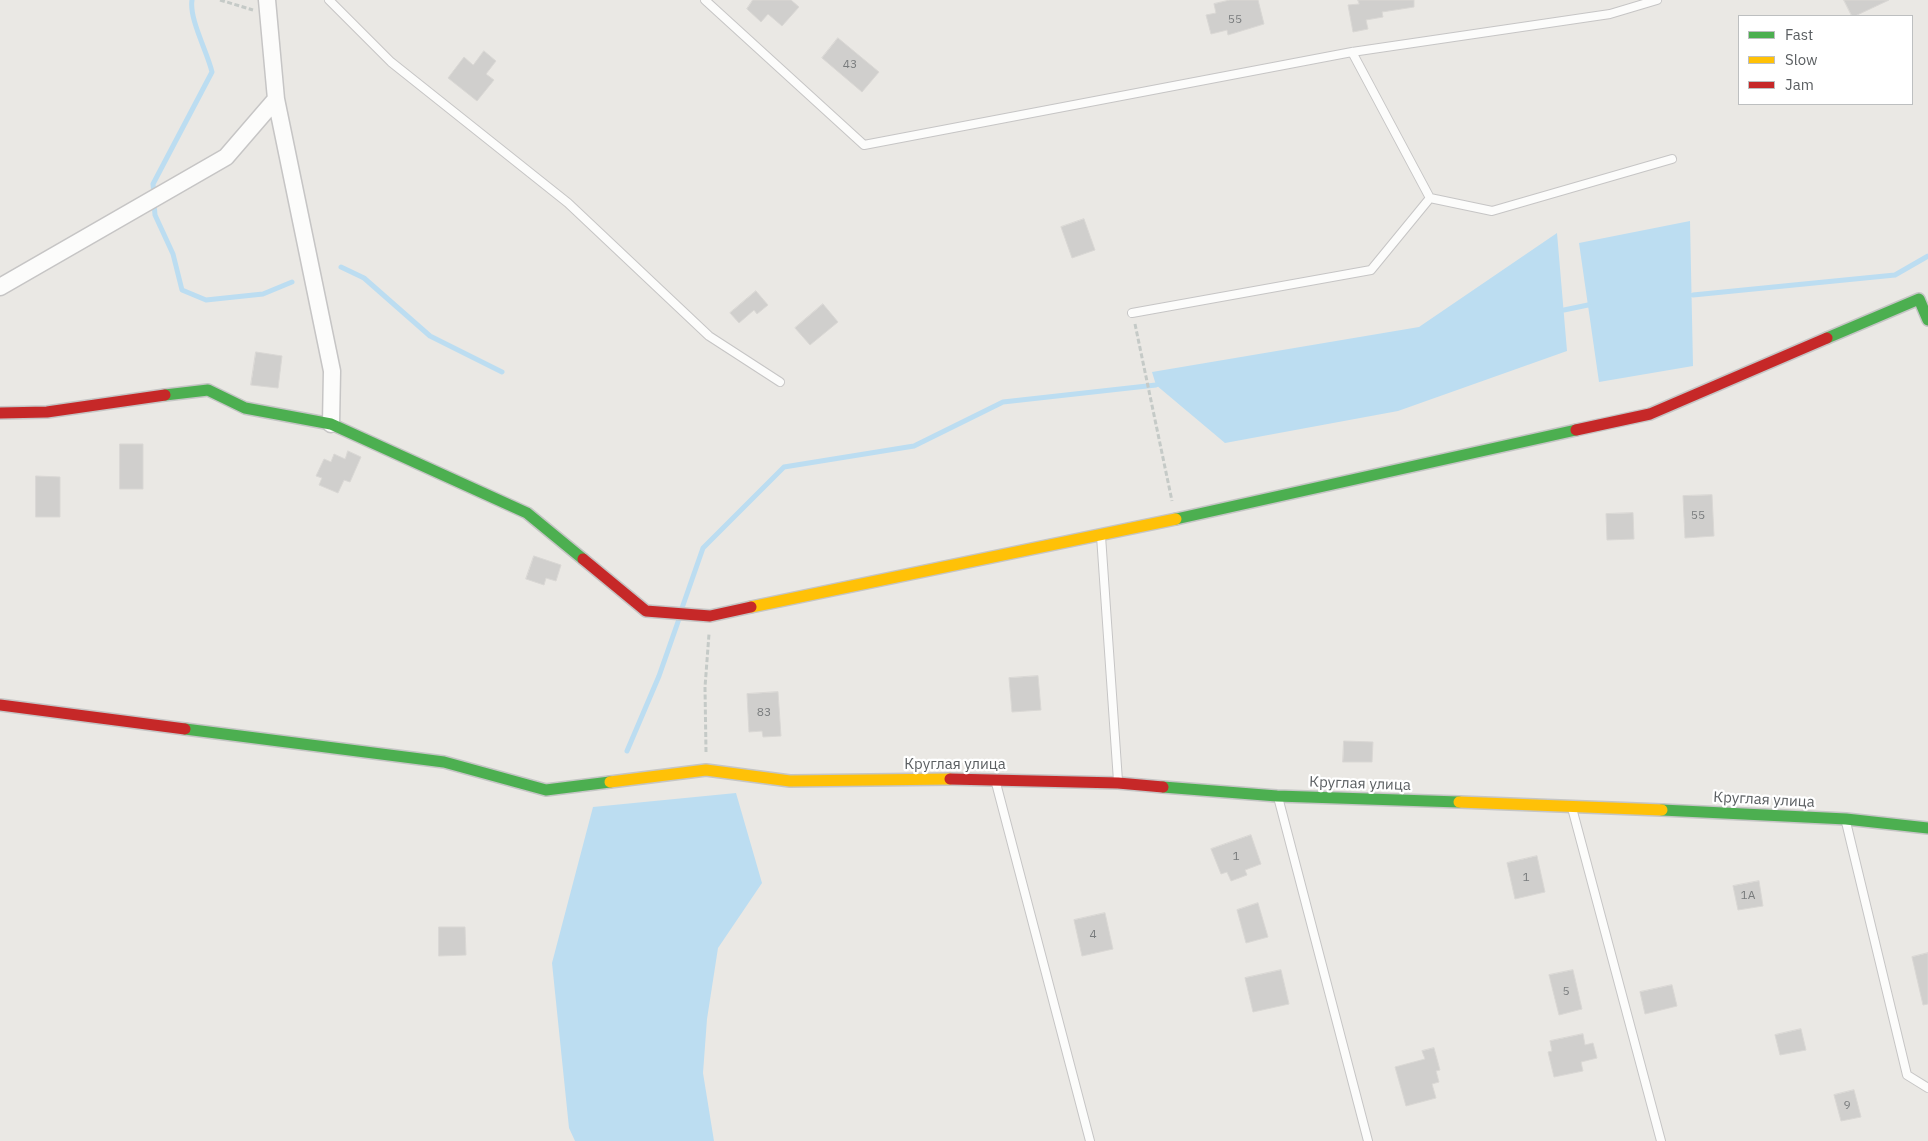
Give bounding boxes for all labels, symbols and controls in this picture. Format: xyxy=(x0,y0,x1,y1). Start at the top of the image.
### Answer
house number: 55 xyxy=(1228,13,1242,27)
legend xyxy=(1738,15,1913,105)
text: Fast xyxy=(1785,25,1813,44)
text: Slow xyxy=(1785,50,1818,69)
house number: 43 xyxy=(843,58,857,72)
text: Jam xyxy=(1785,75,1814,94)
house number: 55 xyxy=(1691,509,1705,523)
house number: 83 xyxy=(757,706,771,720)
street label: Круглая улица xyxy=(904,756,1006,774)
street label: Круглая улица xyxy=(1309,773,1411,795)
street label: Круглая улица xyxy=(1713,788,1815,812)
house number: 1 xyxy=(1232,850,1240,864)
house number: 1 xyxy=(1522,871,1530,885)
house number: 1А xyxy=(1741,889,1755,903)
house number: 4 xyxy=(1089,928,1097,942)
house number: 5 xyxy=(1562,985,1570,999)
house number: 9 xyxy=(1843,1099,1851,1113)

